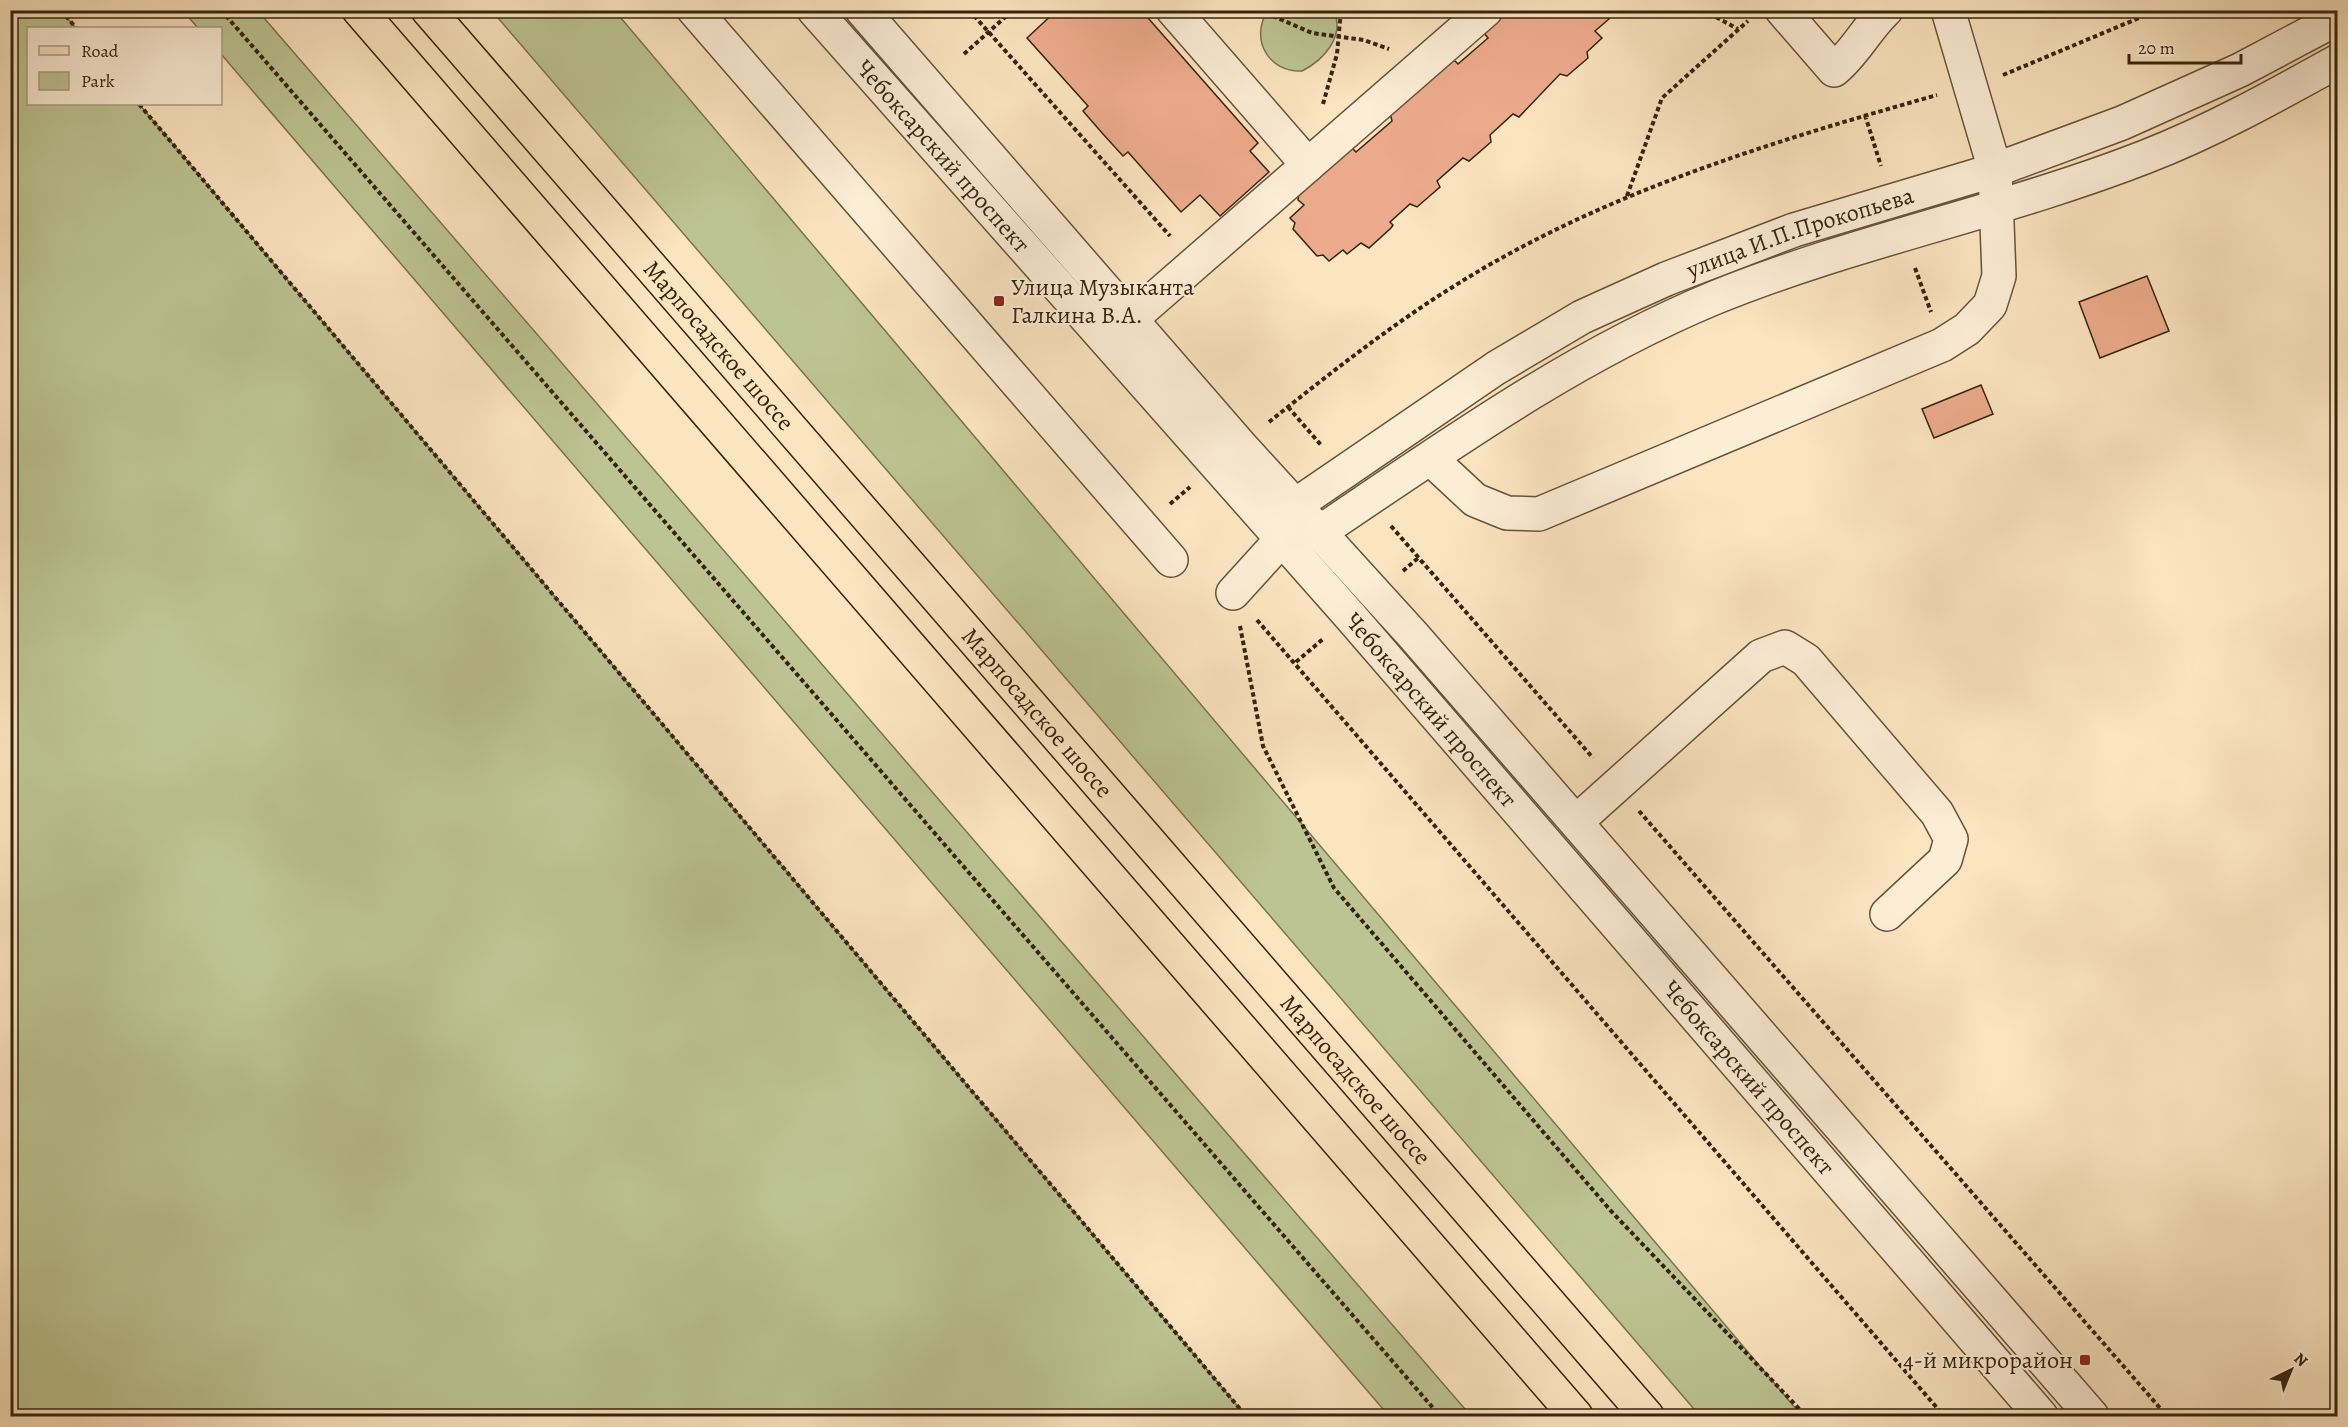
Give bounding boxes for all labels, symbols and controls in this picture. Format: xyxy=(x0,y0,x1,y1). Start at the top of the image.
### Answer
legend xyxy=(27,27,222,105)
scale bar xyxy=(2129,27,2242,65)
text: 20 m xyxy=(2138,36,2175,60)
text: Road xyxy=(81,39,119,63)
street label: Чебоксарский проспект xyxy=(849,53,1037,260)
text: Park xyxy=(81,69,115,93)
street label: улица И.П.Прокопьева xyxy=(1681,179,1918,286)
street label: Марпосадское шоссе xyxy=(636,253,802,437)
place label: Улица Музыканта Галкина В.А. xyxy=(1011,271,1194,331)
marker: Улица Музыканта Галкина В.А. xyxy=(992,294,1006,308)
street label: Чебоксарский проспект xyxy=(1338,606,1524,814)
street label: Марпосадское шоссе xyxy=(954,621,1120,805)
street label: Чебоксарский проспект xyxy=(1656,973,1842,1182)
street label: Марпосадское шоссе xyxy=(1273,988,1438,1172)
north arrow xyxy=(2261,1340,2321,1400)
place label: 4-й микрорайон xyxy=(1903,1344,2073,1376)
text: N xyxy=(2289,1348,2313,1372)
marker: 4-й микрорайон xyxy=(2078,1353,2092,1367)

